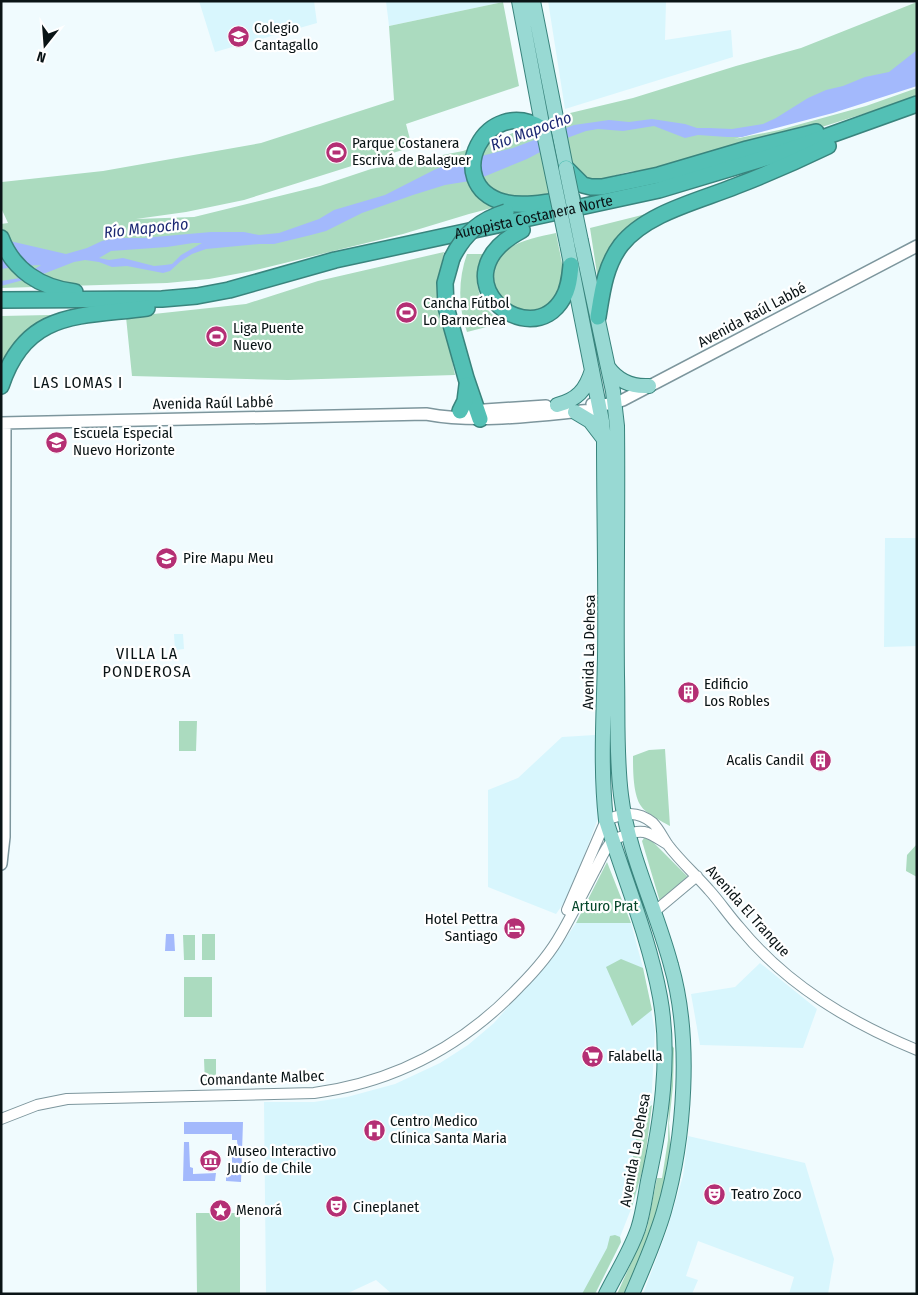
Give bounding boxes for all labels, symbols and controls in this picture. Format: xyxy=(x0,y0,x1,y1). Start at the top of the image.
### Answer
place label: Colegio Cantagallo xyxy=(254,19,319,54)
north arrow xyxy=(20,20,70,70)
school or university icon: Colegio Cantagallo xyxy=(226,25,250,49)
text: N xyxy=(35,48,48,66)
water label: Río Mapocho xyxy=(488,108,574,154)
place label: Parque Costanera Escrivá de Balaguer xyxy=(352,134,472,169)
sports icon: Parque Costanera Escrivá de Balaguer xyxy=(324,140,348,164)
street label: Autopista Costanera Norte xyxy=(453,191,614,243)
water label: Río Mapocho xyxy=(103,214,189,242)
street label: Avenida Raúl Labbé xyxy=(695,279,809,351)
place label: Cancha Fútbol Lo Barnechea xyxy=(423,294,510,329)
sports icon: Cancha Fútbol Lo Barnechea xyxy=(395,300,419,324)
place label: Liga Puente Nuevo xyxy=(233,319,304,354)
sports icon: Liga Puente Nuevo xyxy=(205,325,229,349)
district label: LAS LOMAS I xyxy=(33,373,123,392)
street label: Avenida Raúl Labbé xyxy=(153,393,273,413)
place label: Escuela Especial Nuevo Horizonte xyxy=(73,424,175,459)
school or university icon: Escuela Especial Nuevo Horizonte xyxy=(45,430,69,454)
school or university icon: Pire Mapu Meu xyxy=(155,546,179,570)
place label: Pire Mapu Meu xyxy=(183,549,274,567)
street label: Avenida La Dehesa xyxy=(579,594,599,710)
district label: VILLA LA PONDEROSA xyxy=(103,644,191,681)
place label: Edificio Los Robles xyxy=(704,675,770,710)
building icon: Edificio Los Robles xyxy=(676,681,700,705)
building icon: Acalis Candil xyxy=(808,748,832,772)
place label: Acalis Candil xyxy=(726,751,804,769)
street label: Avenida El Tranque xyxy=(702,862,794,960)
park label: Arturo Prat xyxy=(572,897,638,915)
place label: Hotel Pettra Santiago xyxy=(425,910,498,945)
hotel icon: Hotel Pettra Santiago xyxy=(502,916,526,940)
supermarket icon: Falabella xyxy=(580,1044,604,1068)
place label: Falabella xyxy=(608,1047,663,1065)
street label: Comandante Malbec xyxy=(199,1067,325,1089)
street label: Avenida La Dehesa xyxy=(616,1092,654,1208)
place label: Centro Medico Clínica Santa Maria xyxy=(390,1112,507,1147)
hospital icon: Centro Medico Clínica Santa Maria xyxy=(362,1118,386,1142)
place label: Museo Interactivo Judío de Chile xyxy=(227,1142,337,1177)
museum icon: Museo Interactivo Judío de Chile xyxy=(199,1148,223,1172)
theatre icon: Teatro Zoco xyxy=(703,1182,727,1206)
place label: Teatro Zoco xyxy=(731,1185,802,1203)
theatre icon: Cineplanet xyxy=(325,1195,349,1219)
place icon: Menorá xyxy=(208,1198,232,1222)
place label: Cineplanet xyxy=(353,1198,419,1216)
place label: Menorá xyxy=(236,1201,282,1219)

